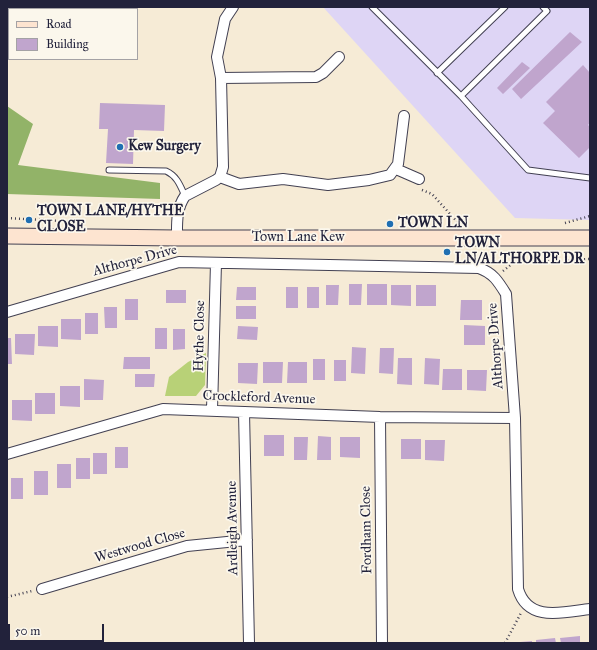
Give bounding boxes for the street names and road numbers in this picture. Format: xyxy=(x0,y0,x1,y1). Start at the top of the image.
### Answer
street label: Town Lane Kew xyxy=(252,230,344,246)
street label: Althorpe Drive xyxy=(91,242,179,280)
street label: Hythe Close xyxy=(191,300,209,372)
street label: Althorpe Drive xyxy=(485,302,507,390)
street label: Crockleford Avenue xyxy=(202,388,316,408)
street label: Ardleigh Avenue xyxy=(224,481,242,575)
street label: Fordham Close xyxy=(358,486,376,574)
street label: Westwood Close xyxy=(93,525,187,567)

